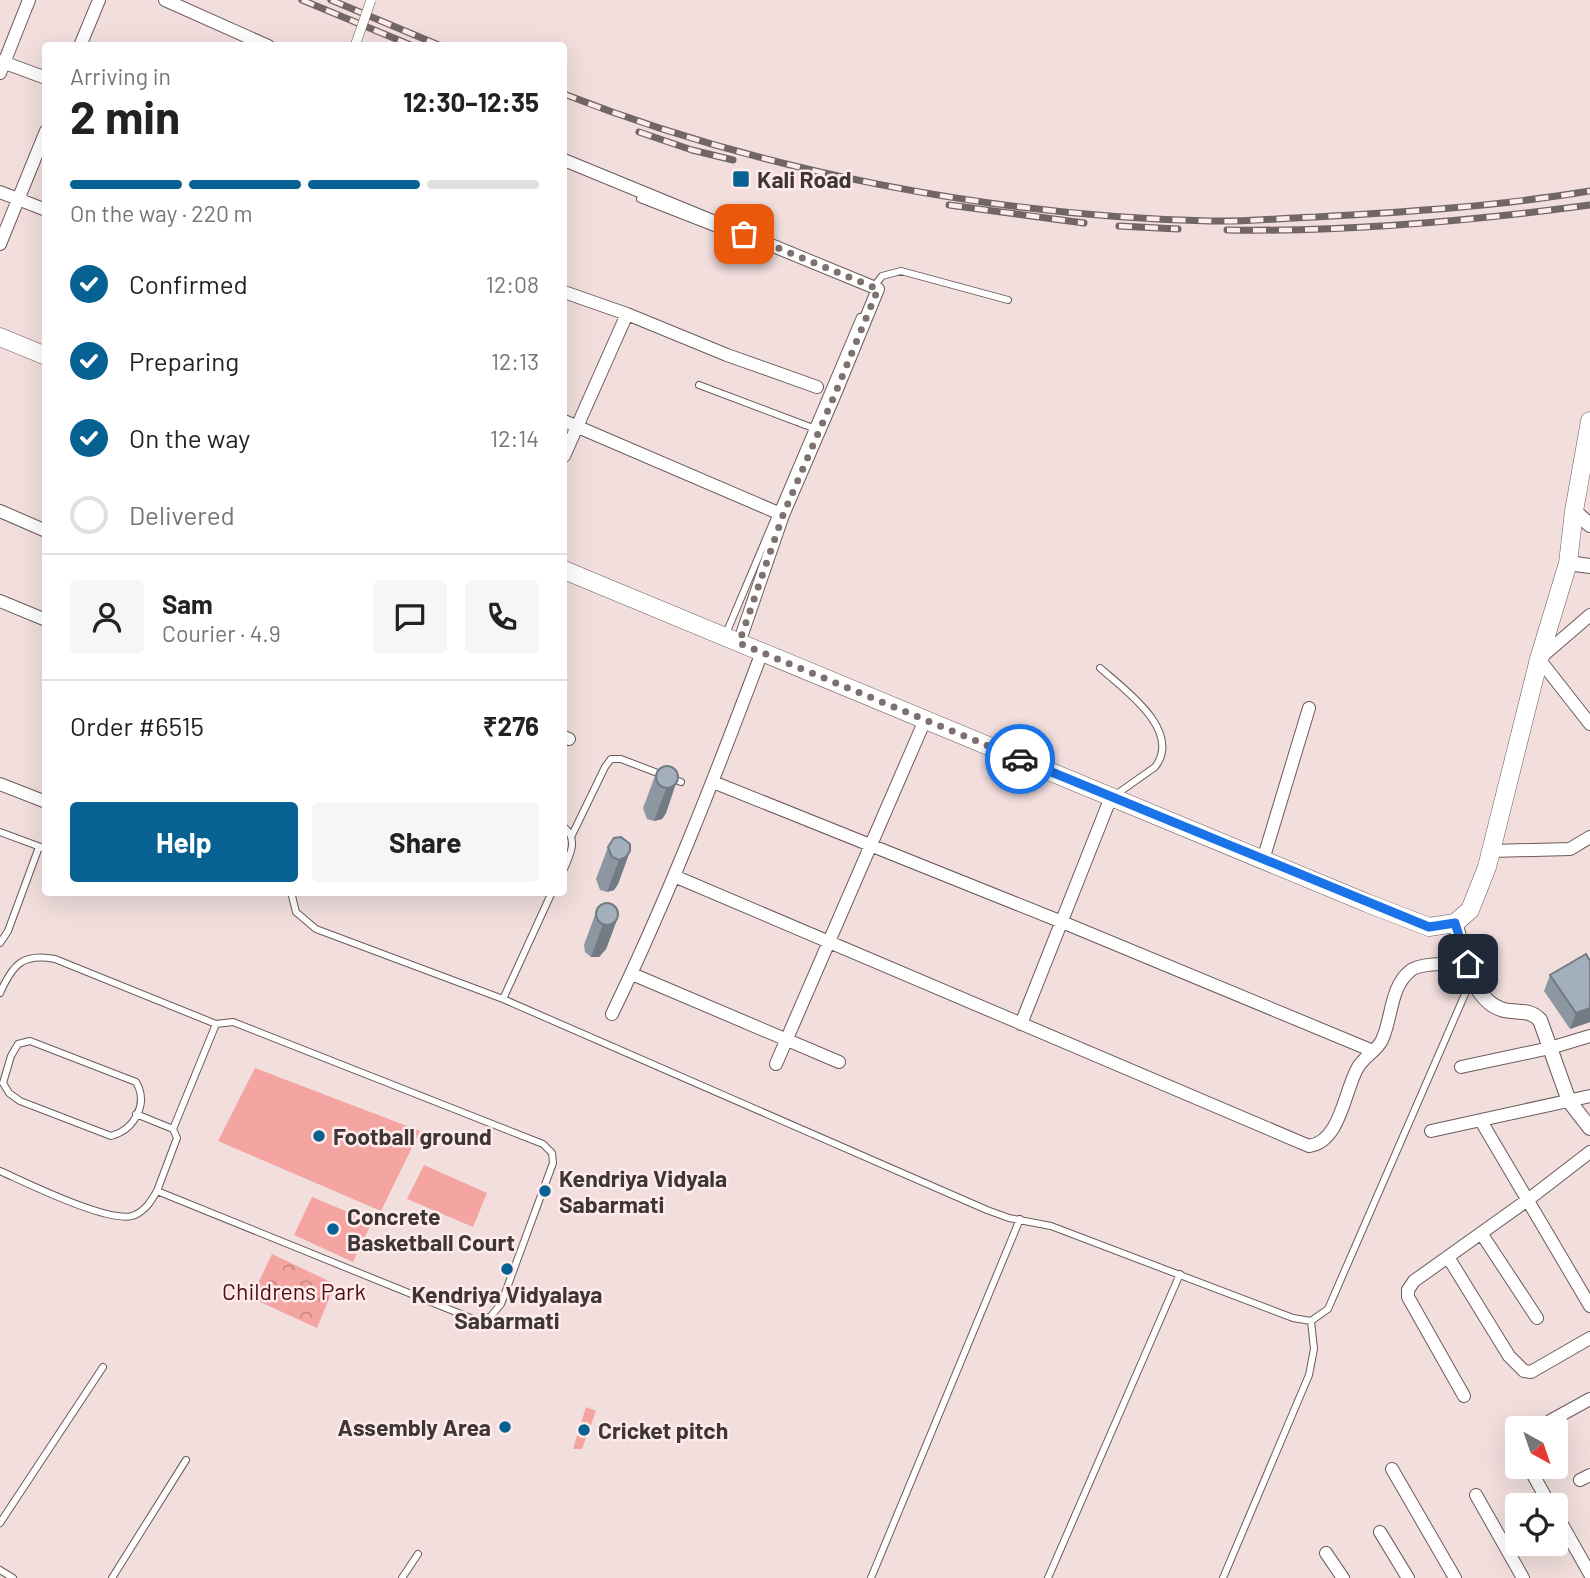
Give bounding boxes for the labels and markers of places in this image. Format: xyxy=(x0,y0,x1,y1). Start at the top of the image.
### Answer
place label: Kali Road xyxy=(757,165,852,193)
marker: Kali Road xyxy=(731,169,751,189)
pin xyxy=(714,204,774,264)
pin xyxy=(1438,934,1498,994)
place label: Football ground xyxy=(333,1122,492,1150)
marker: Football ground xyxy=(311,1128,327,1144)
place label: Kendriya Vidyala Sabarmati xyxy=(559,1164,727,1218)
marker: Kendriya Vidyala Sabarmati xyxy=(537,1183,553,1199)
place label: Concrete Basketball Court xyxy=(347,1202,515,1256)
marker: Concrete Basketball Court xyxy=(325,1221,341,1237)
marker: Kendriya Vidyalaya Sabarmati xyxy=(499,1261,515,1277)
place label: Kendriya Vidyalaya Sabarmati xyxy=(412,1280,602,1334)
place label: Assembly Area xyxy=(338,1413,491,1441)
place label: Cricket pitch xyxy=(598,1416,728,1444)
marker: Assembly Area xyxy=(497,1419,513,1435)
marker: Cricket pitch xyxy=(576,1422,592,1438)

